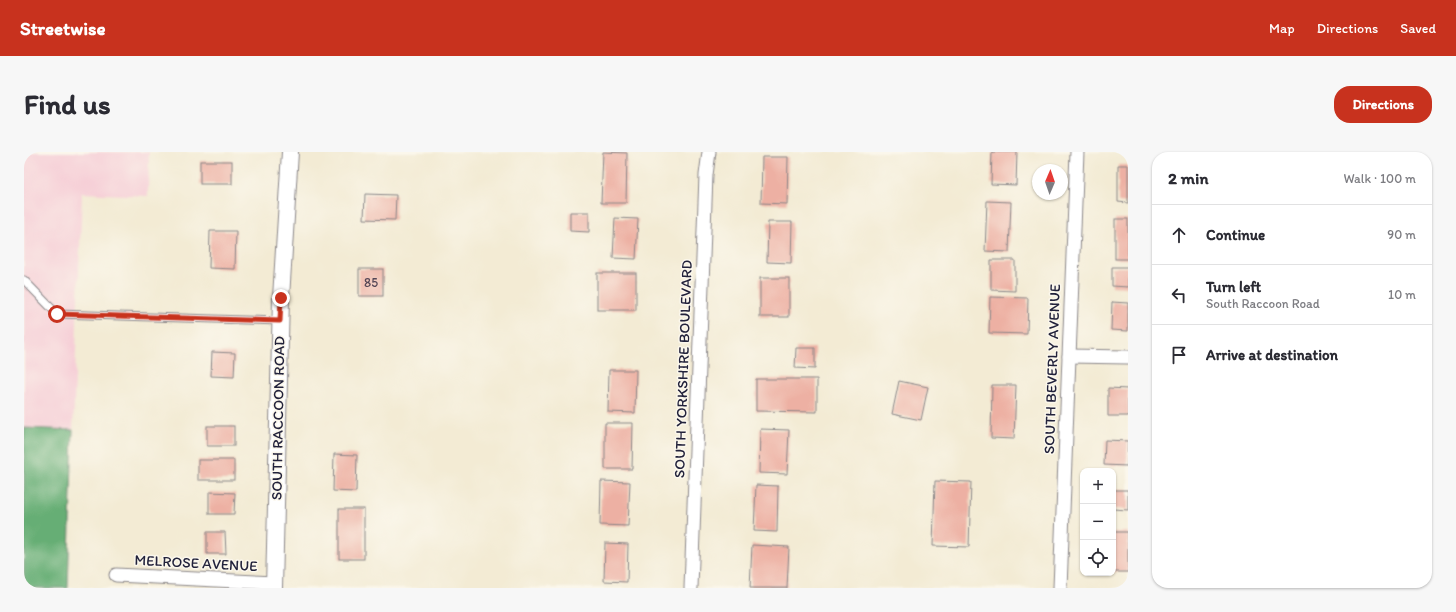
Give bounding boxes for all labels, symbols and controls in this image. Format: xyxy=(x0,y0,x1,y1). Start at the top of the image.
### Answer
text: Streetwise xyxy=(20,17,106,40)
text: Map xyxy=(1269,20,1295,37)
text: Directions xyxy=(1317,20,1378,37)
text: Saved xyxy=(1400,20,1436,37)
button: Directions xyxy=(1334,86,1432,123)
text: Find us xyxy=(24,87,111,121)
north arrow xyxy=(1032,164,1068,200)
text: 2 min xyxy=(1168,168,1208,188)
text: Walk · 100 m xyxy=(1343,171,1416,186)
icon: ahead xyxy=(1168,224,1190,246)
text: Continue xyxy=(1206,226,1265,244)
text: 90 m xyxy=(1387,227,1416,242)
street label: SOUTH YORKSHIRE BOULEVARD xyxy=(670,259,696,479)
house number: 85 xyxy=(364,275,378,290)
text: Turn left xyxy=(1206,278,1261,296)
street label: SOUTH BEVERLY AVENUE xyxy=(1040,283,1064,455)
icon: left xyxy=(1168,284,1190,306)
text: 10 m xyxy=(1388,287,1416,302)
route end xyxy=(272,289,290,307)
text: South Raccoon Road xyxy=(1206,296,1320,311)
route start xyxy=(48,305,66,323)
street label: SOUTH RACCOON ROAD xyxy=(268,336,288,500)
icon: arrive xyxy=(1168,344,1190,366)
text: Arrive at destination xyxy=(1206,346,1338,364)
map controls xyxy=(1080,468,1116,576)
button: + xyxy=(1080,468,1116,504)
button: − xyxy=(1080,504,1116,540)
button: locate xyxy=(1080,540,1116,576)
street label: MELROSE AVENUE xyxy=(134,551,258,575)

